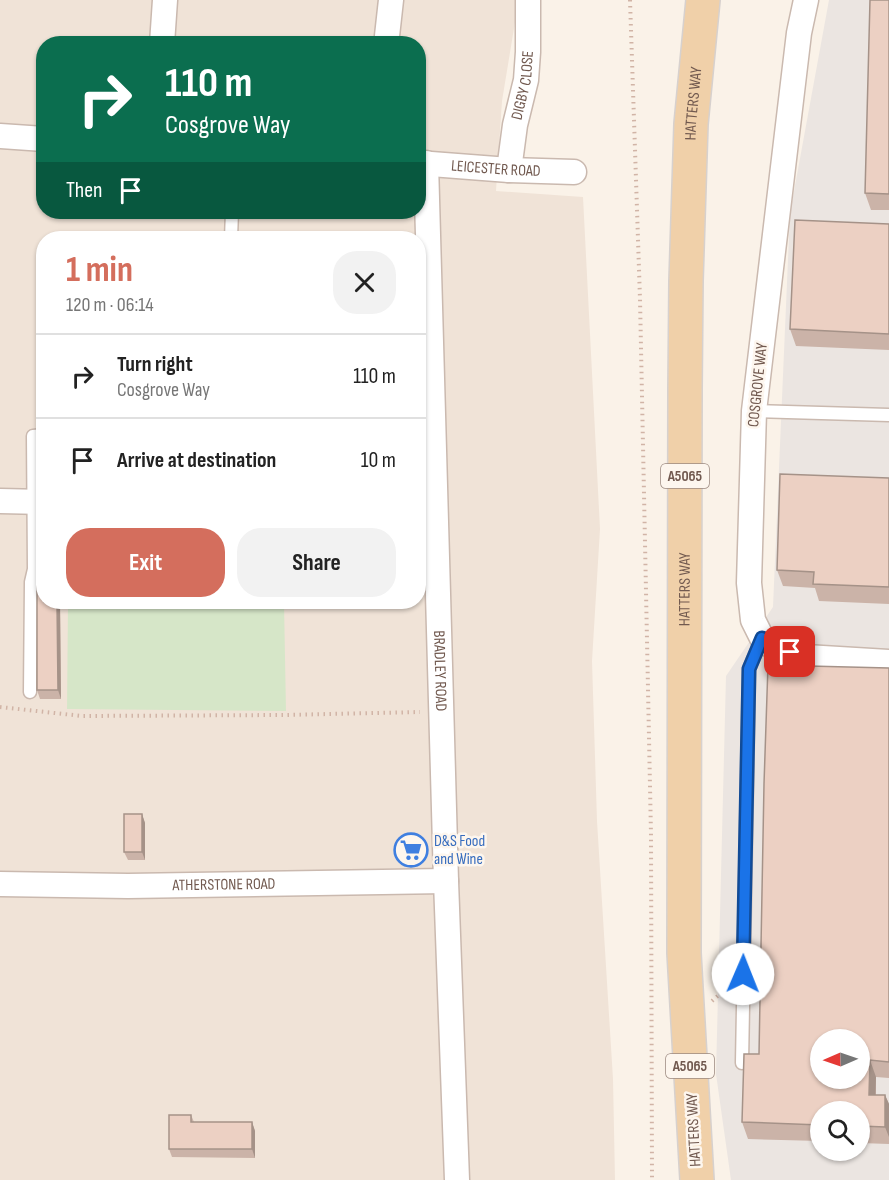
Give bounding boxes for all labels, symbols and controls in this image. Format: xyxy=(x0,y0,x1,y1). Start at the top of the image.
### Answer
street label: DIGBY CLOSE xyxy=(507,50,538,122)
text: 110 m xyxy=(165,58,252,109)
icon: right xyxy=(66,60,144,138)
street label: HATTERS WAY xyxy=(681,66,706,141)
text: Cosgrove Way xyxy=(165,109,291,141)
street label: LEICESTER ROAD xyxy=(450,156,541,180)
icon: arrive xyxy=(114,174,147,207)
text: Then xyxy=(66,177,102,204)
text: 1 min xyxy=(66,249,133,292)
button: close xyxy=(333,251,396,314)
text: 120 m · 06:14 xyxy=(66,293,154,317)
street label: COSGROVE WAY xyxy=(744,342,772,428)
text: Turn right xyxy=(117,351,193,378)
icon: right xyxy=(66,360,99,393)
text: 110 m xyxy=(353,363,396,390)
text: Cosgrove Way xyxy=(117,378,210,402)
icon: arrive xyxy=(66,444,99,477)
text: Arrive at destination xyxy=(117,447,276,474)
text: 10 m xyxy=(361,447,396,474)
road number: A5065 xyxy=(661,464,709,488)
button: Exit xyxy=(66,528,225,597)
button: Share xyxy=(237,528,396,597)
street label: HATTERS WAY xyxy=(675,552,694,626)
pin xyxy=(764,626,815,677)
street label: BRADLEY ROAD xyxy=(430,630,451,712)
icon: arrive xyxy=(773,635,806,668)
supermarket icon: D&S Food and Wine xyxy=(393,832,429,868)
place label: D&S Food and Wine xyxy=(434,832,485,869)
street label: ATHERSTONE ROAD xyxy=(171,874,276,895)
position arrow xyxy=(711,942,775,1006)
north arrow xyxy=(810,1029,870,1089)
map controls xyxy=(810,1029,870,1161)
road number: A5065 xyxy=(666,1054,714,1078)
street label: HATTERS WAY xyxy=(683,1092,705,1167)
button: search xyxy=(810,1101,870,1161)

